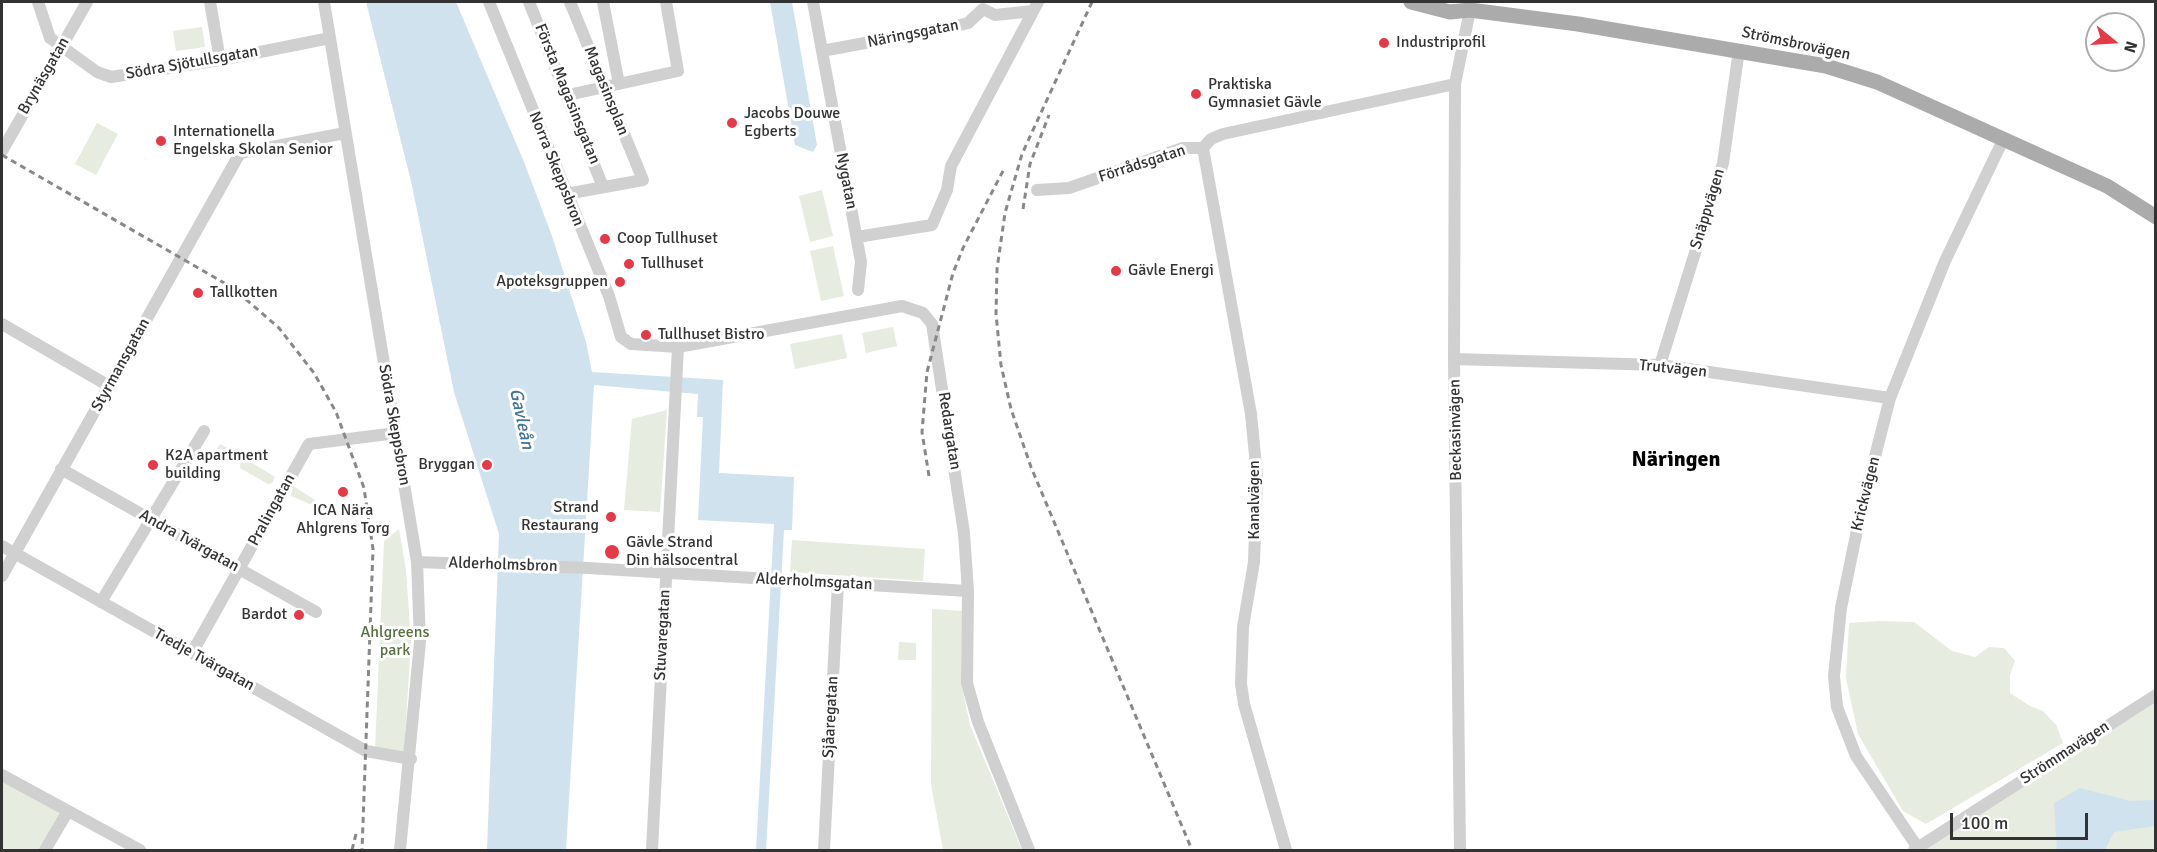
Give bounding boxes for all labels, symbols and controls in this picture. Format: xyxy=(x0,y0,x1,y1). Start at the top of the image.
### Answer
north arrow xyxy=(2085,12,2145,72)
street label: Näringsgatan xyxy=(866,16,960,52)
street label: Första Magasinsgatan xyxy=(530,21,604,167)
street label: Strömsbrovägen xyxy=(1740,23,1852,65)
place label: Industriprofil xyxy=(1396,33,1486,53)
street label: Brynäsgatan xyxy=(14,34,74,118)
marker: Industriprofil xyxy=(1377,36,1391,50)
text: N xyxy=(2119,39,2141,55)
street label: Södra Sjötullsgatan xyxy=(124,42,260,84)
street label: Magasinsplan xyxy=(579,44,633,138)
place label: Praktiska Gymnasiet Gävle xyxy=(1208,75,1322,113)
marker: Praktiska Gymnasiet Gävle xyxy=(1189,87,1203,101)
place label: Jacobs Douwe Egberts xyxy=(744,104,840,142)
street label: Norra Skeppsbron xyxy=(524,109,588,229)
marker: Jacobs Douwe Egberts xyxy=(725,116,739,130)
place label: Internationella Engelska Skolan Senior xyxy=(173,122,333,160)
marker: Internationella Engelska Skolan Senior xyxy=(154,134,168,148)
street label: Förrådsgatan xyxy=(1096,141,1188,187)
street label: Nygatan xyxy=(831,151,861,211)
street label: Snäppvägen xyxy=(1687,166,1729,252)
place label: Coop Tullhuset xyxy=(617,229,718,249)
marker: Coop Tullhuset xyxy=(598,232,612,246)
place label: Tullhuset xyxy=(641,254,704,274)
marker: Tullhuset xyxy=(622,257,636,271)
place label: Gävle Energi xyxy=(1128,261,1214,281)
marker: Gävle Energi xyxy=(1109,264,1123,278)
place label: Apoteksgruppen xyxy=(496,272,608,292)
marker: Apoteksgruppen xyxy=(613,275,627,289)
place label: Tallkotten xyxy=(210,283,278,303)
marker: Tallkotten xyxy=(191,286,205,300)
street label: Styrmansgatan xyxy=(88,315,154,415)
place label: Tullhuset Bistro xyxy=(658,325,765,345)
marker: Tullhuset Bistro xyxy=(639,328,653,342)
street label: Trutvägen xyxy=(1638,356,1708,382)
street label: Södra Skeppsbron xyxy=(374,363,414,487)
street label: Beckasinvägen xyxy=(1446,379,1466,481)
water label: Gavleån xyxy=(504,387,538,451)
street label: Redargatan xyxy=(933,391,965,471)
place label: K2A apartment building xyxy=(165,446,268,484)
district label: Näringen xyxy=(1631,447,1721,473)
place label: Bryggan xyxy=(418,455,475,475)
street label: Krickvägen xyxy=(1847,455,1885,533)
marker: K2A apartment building xyxy=(146,458,160,472)
marker: Bryggan xyxy=(480,458,494,472)
street label: Kanalvägen xyxy=(1245,460,1265,540)
street label: Pralingatan xyxy=(244,471,300,549)
marker: ICA Nära Ahlgrens Torg xyxy=(336,485,350,499)
place label: Strand Restaurang xyxy=(521,498,599,536)
place label: ICA Nära Ahlgrens Torg xyxy=(296,501,390,539)
street label: Andra Tvärgatan xyxy=(136,506,242,576)
marker: Strand Restaurang xyxy=(604,510,618,524)
place label: Gävle Strand Din hälsocentral xyxy=(626,533,738,571)
marker: Gävle Strand Din hälsocentral xyxy=(603,543,621,561)
street label: Alderholmsbron xyxy=(448,554,558,576)
street label: Alderholmsgatan xyxy=(755,569,873,595)
street label: Stuvaregatan xyxy=(651,589,675,681)
place label: Bardot xyxy=(241,605,287,625)
marker: Bardot xyxy=(292,608,306,622)
park label: Ahlgreens park xyxy=(361,623,429,661)
street label: Tredje Tvärgatan xyxy=(150,624,258,696)
street label: Sjåaregatan xyxy=(819,676,843,758)
street label: Strömmavägen xyxy=(2017,717,2113,789)
scale bar xyxy=(1953,801,2091,839)
text: 100 m xyxy=(1961,812,2008,834)

